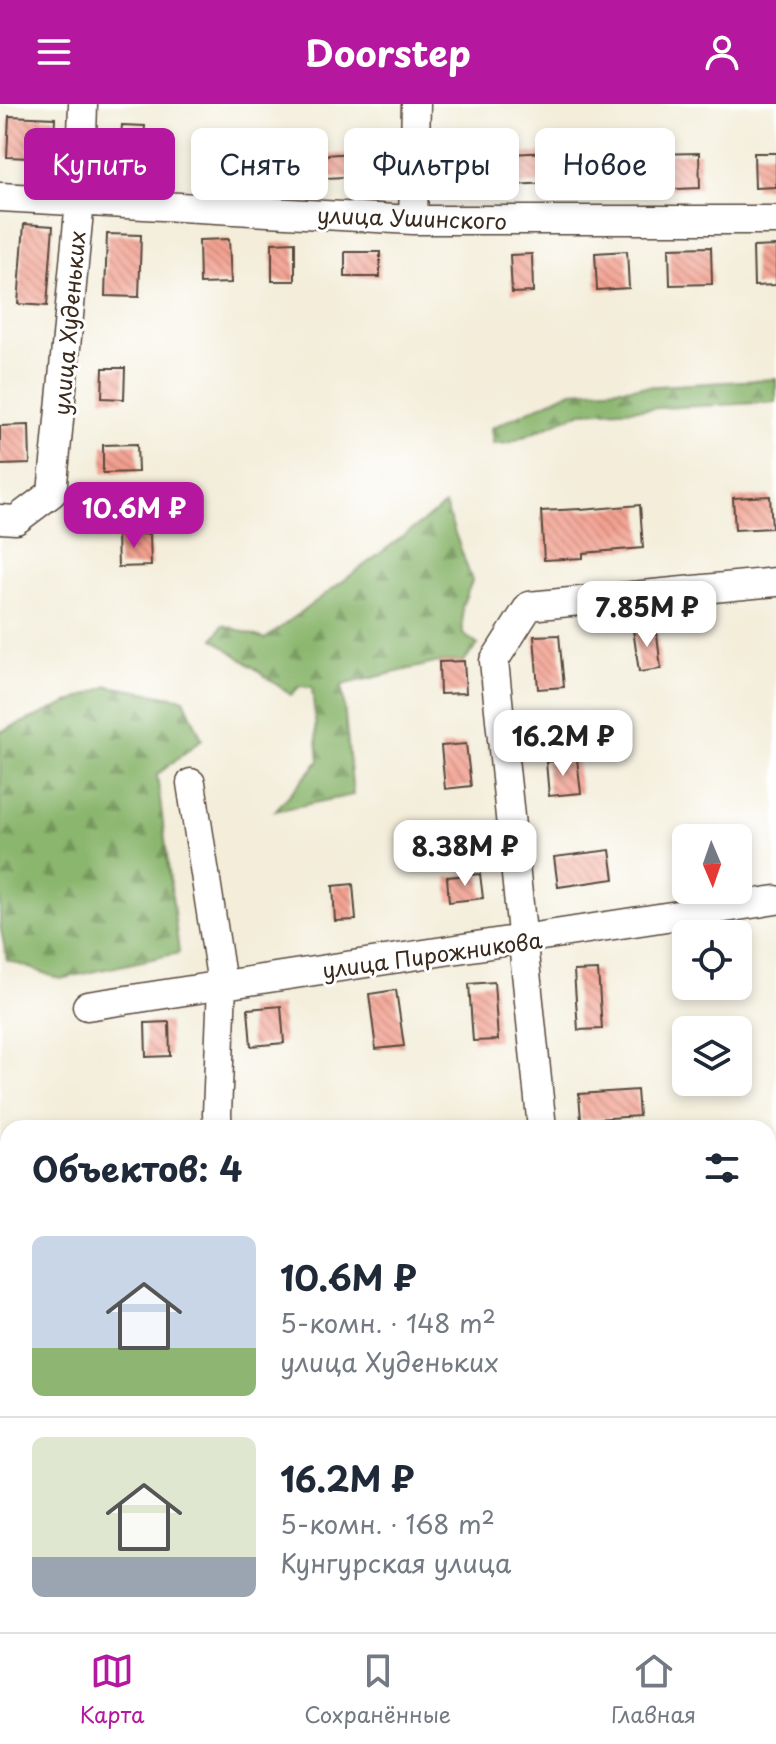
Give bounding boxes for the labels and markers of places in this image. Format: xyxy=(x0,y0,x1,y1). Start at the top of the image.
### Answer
pin: 10.6M ₽ xyxy=(60,482,208,550)
pin: 7.85M ₽ xyxy=(573,581,721,649)
pin: 16.2M ₽ xyxy=(489,710,637,778)
pin: 8.38M ₽ xyxy=(391,820,539,888)

